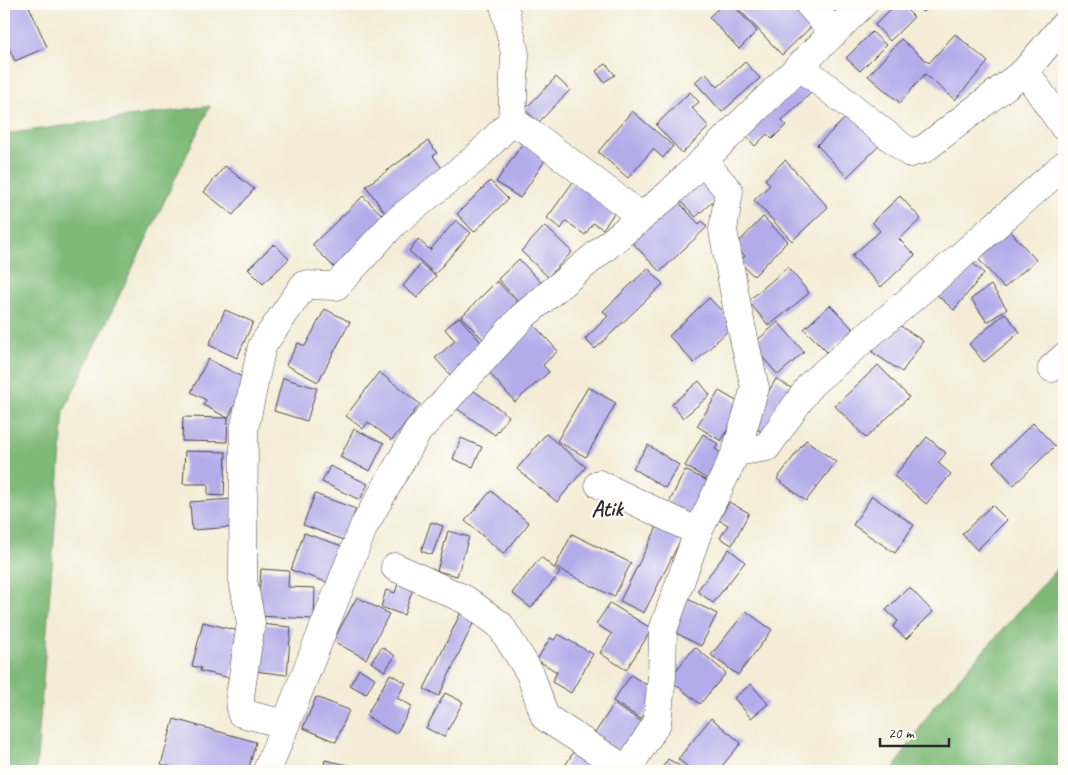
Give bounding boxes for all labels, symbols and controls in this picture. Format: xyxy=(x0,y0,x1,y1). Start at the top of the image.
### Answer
district label: Atik xyxy=(591,495,624,523)
scale bar xyxy=(880,715,949,747)
text: 20 m xyxy=(888,724,915,743)

